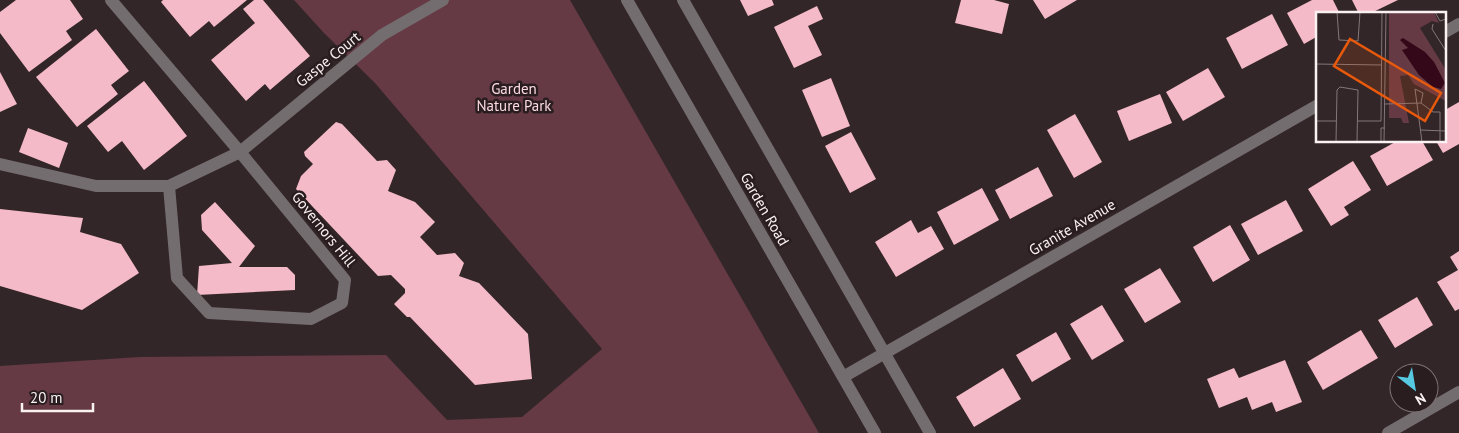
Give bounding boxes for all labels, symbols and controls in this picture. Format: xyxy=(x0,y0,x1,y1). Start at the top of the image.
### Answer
inset map xyxy=(1316,12,1446,142)
street label: Gaspe Court xyxy=(292,27,364,91)
park label: Garden Nature Park xyxy=(476,79,552,115)
street label: Garden Road xyxy=(736,169,794,249)
street label: Governors Hill xyxy=(288,188,361,271)
street label: Granite Avenue xyxy=(1025,195,1119,259)
north arrow xyxy=(1389,363,1439,413)
scale bar xyxy=(22,380,94,412)
text: 20 m xyxy=(30,388,63,407)
text: N xyxy=(1412,389,1429,409)

